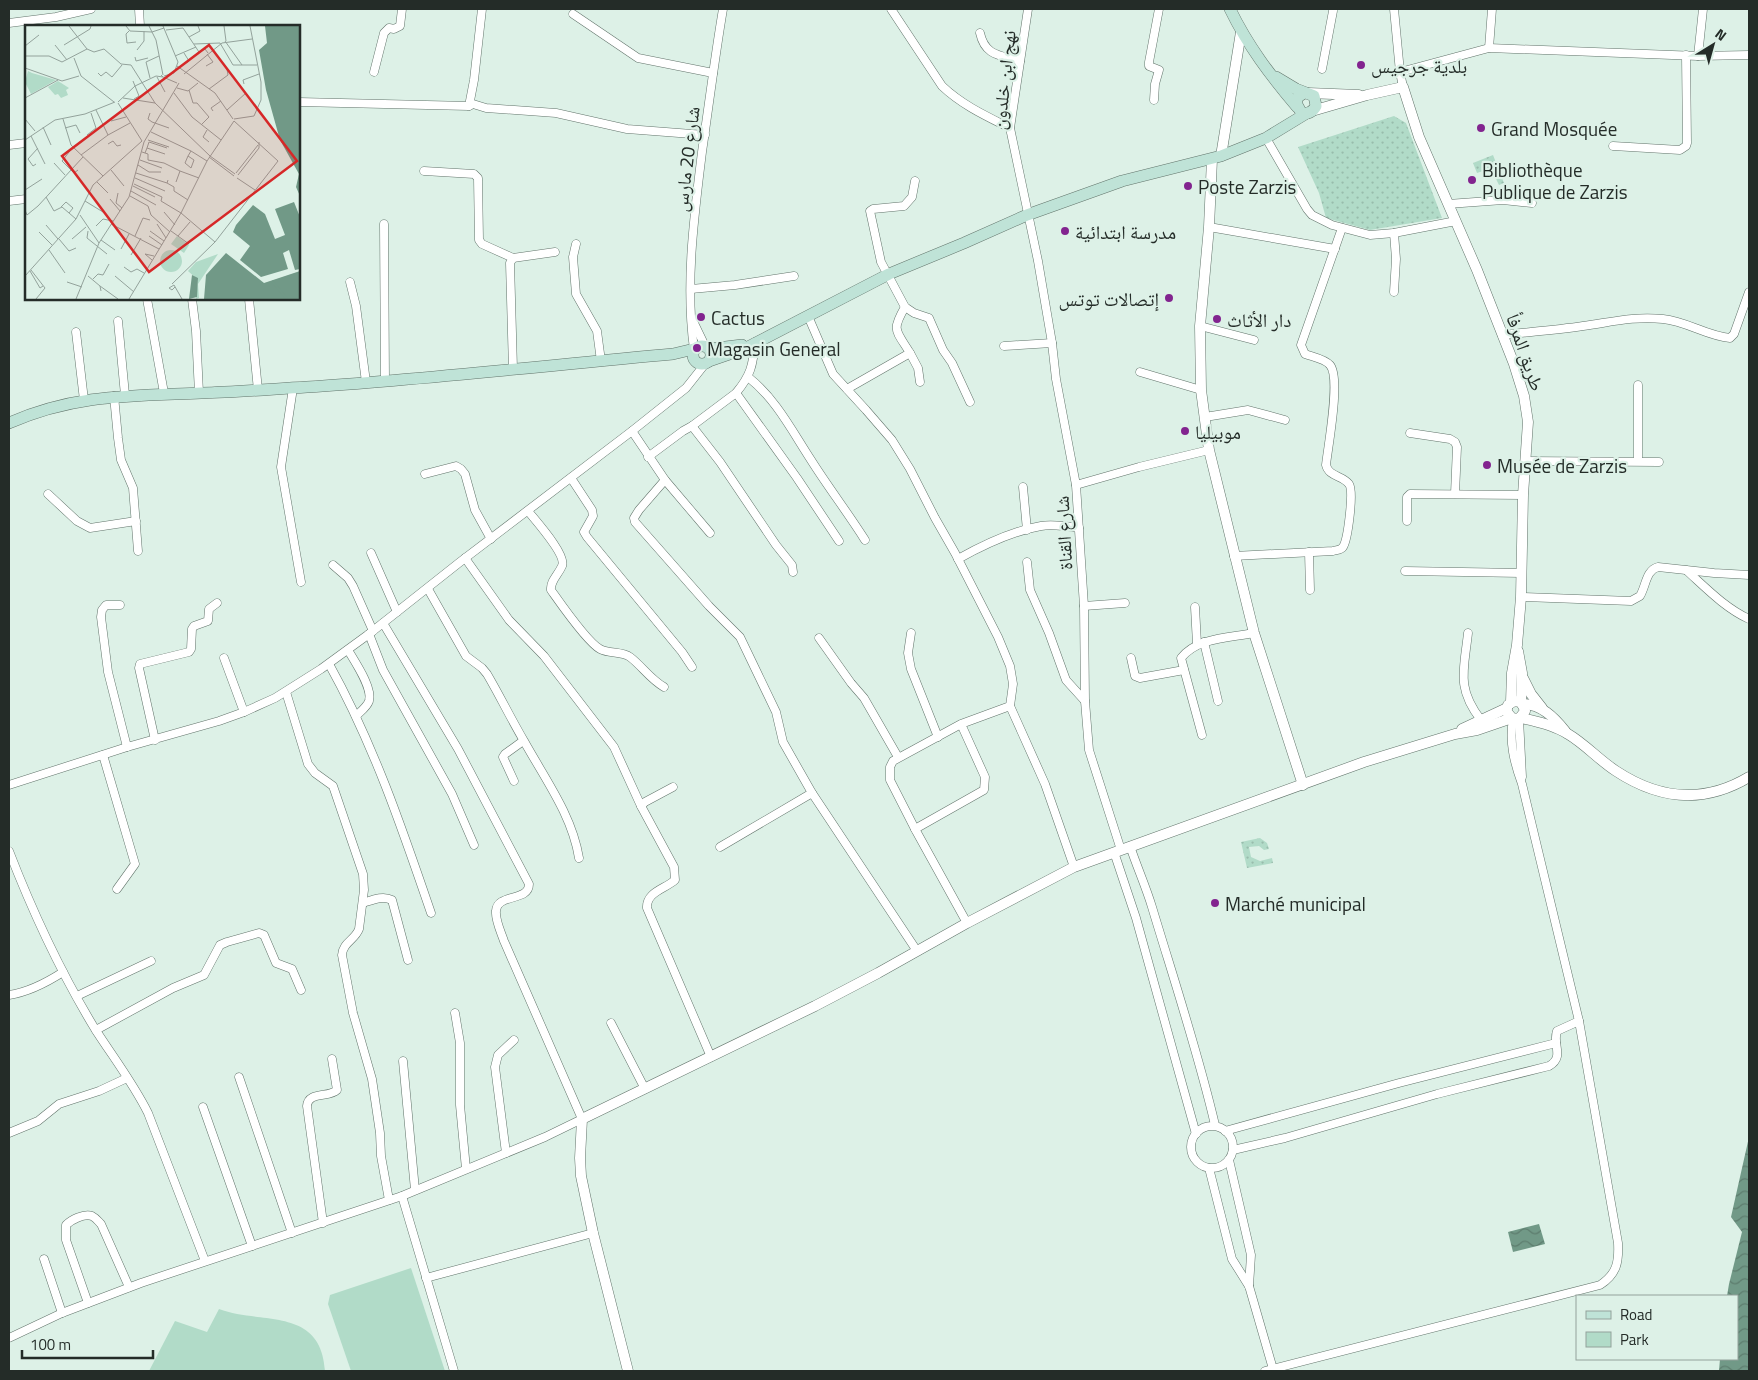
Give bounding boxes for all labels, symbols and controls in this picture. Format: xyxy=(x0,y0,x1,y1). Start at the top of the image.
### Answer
north arrow xyxy=(1688,20,1738,70)
text: N xyxy=(1711,23,1731,46)
inset map xyxy=(25,25,300,300)
street label: نهج ابن خلدون xyxy=(983,29,1023,131)
place label: بلدية جرجيس xyxy=(1371,51,1467,80)
marker: بلدية جرجيس xyxy=(1355,59,1367,71)
street label: شارع 20 مارس xyxy=(665,105,707,213)
place label: Grand Mosquée xyxy=(1491,114,1617,143)
marker: Grand Mosquée xyxy=(1475,122,1487,134)
place label: Bibliothèque Publique de Zarzis xyxy=(1482,155,1628,206)
place label: Poste Zarzis xyxy=(1198,172,1297,201)
marker: Bibliothèque Publique de Zarzis xyxy=(1466,174,1478,186)
marker: Poste Zarzis xyxy=(1182,180,1194,192)
place label: مدرسة ابتدائية xyxy=(1075,217,1176,246)
marker: مدرسة ابتدائية xyxy=(1059,225,1071,237)
place label: إتصالات توتس xyxy=(1058,284,1159,313)
marker: إتصالات توتس xyxy=(1163,292,1175,304)
place label: Cactus xyxy=(711,303,765,332)
place label: دار الأثاث xyxy=(1227,305,1291,334)
street label: طريق المرفأ xyxy=(1499,309,1553,395)
marker: Cactus xyxy=(695,311,707,323)
marker: دار الأثاث xyxy=(1211,313,1223,325)
place label: Magasin General xyxy=(707,334,841,363)
marker: Magasin General xyxy=(691,342,703,354)
place label: موبيليا xyxy=(1195,417,1241,446)
marker: موبيليا xyxy=(1179,425,1191,437)
place label: Musée de Zarzis xyxy=(1497,451,1627,480)
marker: Musée de Zarzis xyxy=(1481,459,1493,471)
street label: شارع القناة xyxy=(1047,495,1079,571)
place label: Marché municipal xyxy=(1225,889,1366,918)
marker: Marché municipal xyxy=(1209,897,1221,909)
legend xyxy=(1576,1295,1738,1360)
text: Road xyxy=(1620,1303,1652,1326)
scale bar xyxy=(22,1328,154,1360)
text: Park xyxy=(1620,1328,1649,1351)
text: 100 m xyxy=(30,1333,71,1356)

